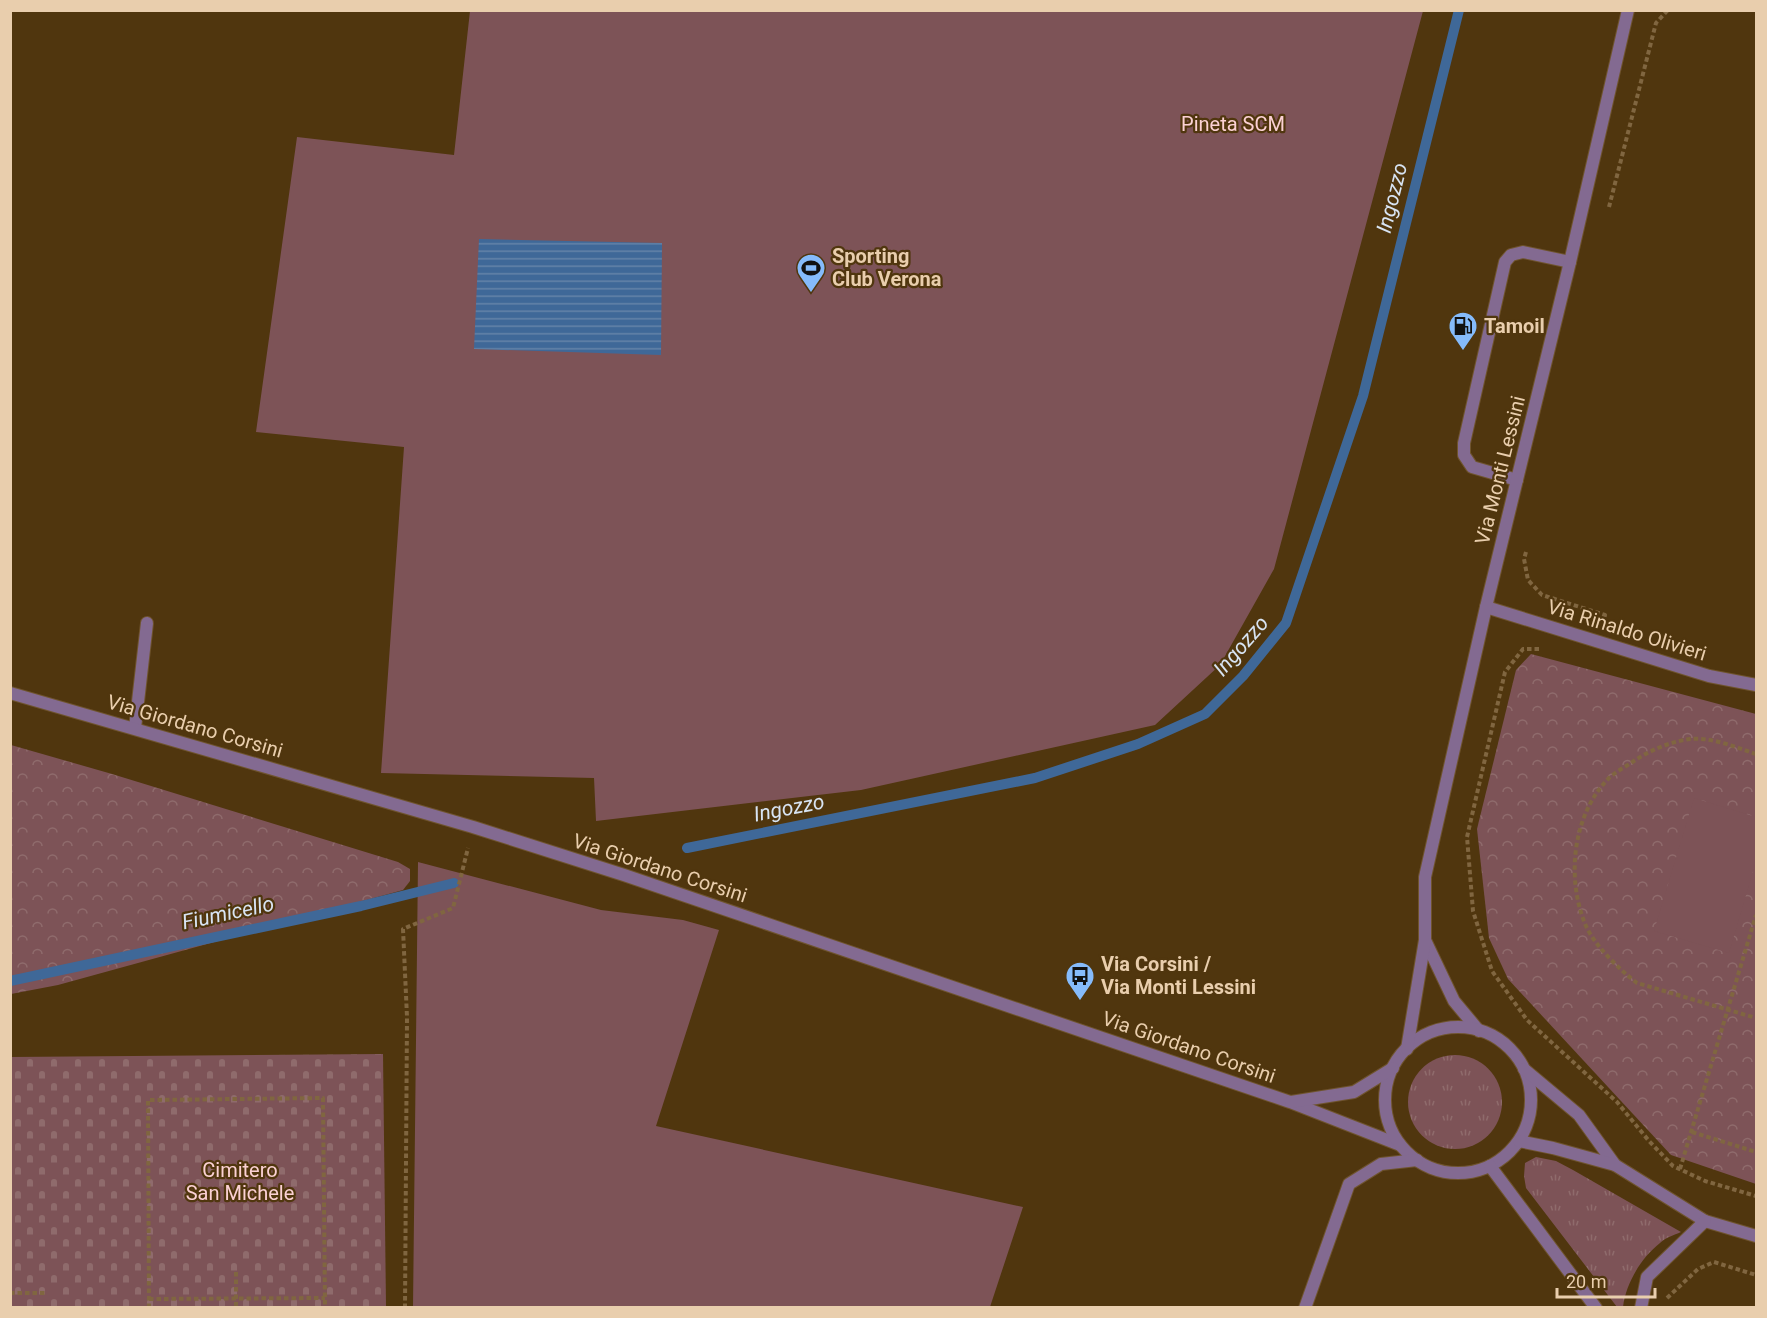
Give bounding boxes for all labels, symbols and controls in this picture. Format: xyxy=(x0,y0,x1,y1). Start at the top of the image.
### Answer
park label: Pineta SCM xyxy=(1181,112,1285,136)
water label: Ingozzo xyxy=(1372,160,1412,236)
place label: Sporting Club Verona xyxy=(832,244,942,291)
sports icon: Sporting Club Verona xyxy=(795,252,827,294)
fuel station icon: Tamoil xyxy=(1447,310,1479,352)
place label: Tamoil xyxy=(1484,314,1545,338)
street label: Via Monti Lessini xyxy=(1470,393,1530,547)
street label: Via Rinaldo Olivieri xyxy=(1544,594,1710,666)
water label: Ingozzo xyxy=(1209,611,1273,681)
street label: Via Giordano Corsini xyxy=(104,689,286,763)
water label: Ingozzo xyxy=(752,789,826,827)
street label: Via Giordano Corsini xyxy=(570,828,750,908)
water label: Fiumicello xyxy=(180,892,276,934)
place label: Via Corsini / Via Monti Lessini xyxy=(1101,952,1256,999)
bus stop icon: Via Corsini / Via Monti Lessini xyxy=(1064,960,1096,1002)
street label: Via Giordano Corsini xyxy=(1099,1006,1279,1088)
park label: Cimitero San Michele xyxy=(186,1158,294,1205)
scale bar xyxy=(1557,1261,1654,1299)
text: 20 m xyxy=(1566,1271,1606,1292)

